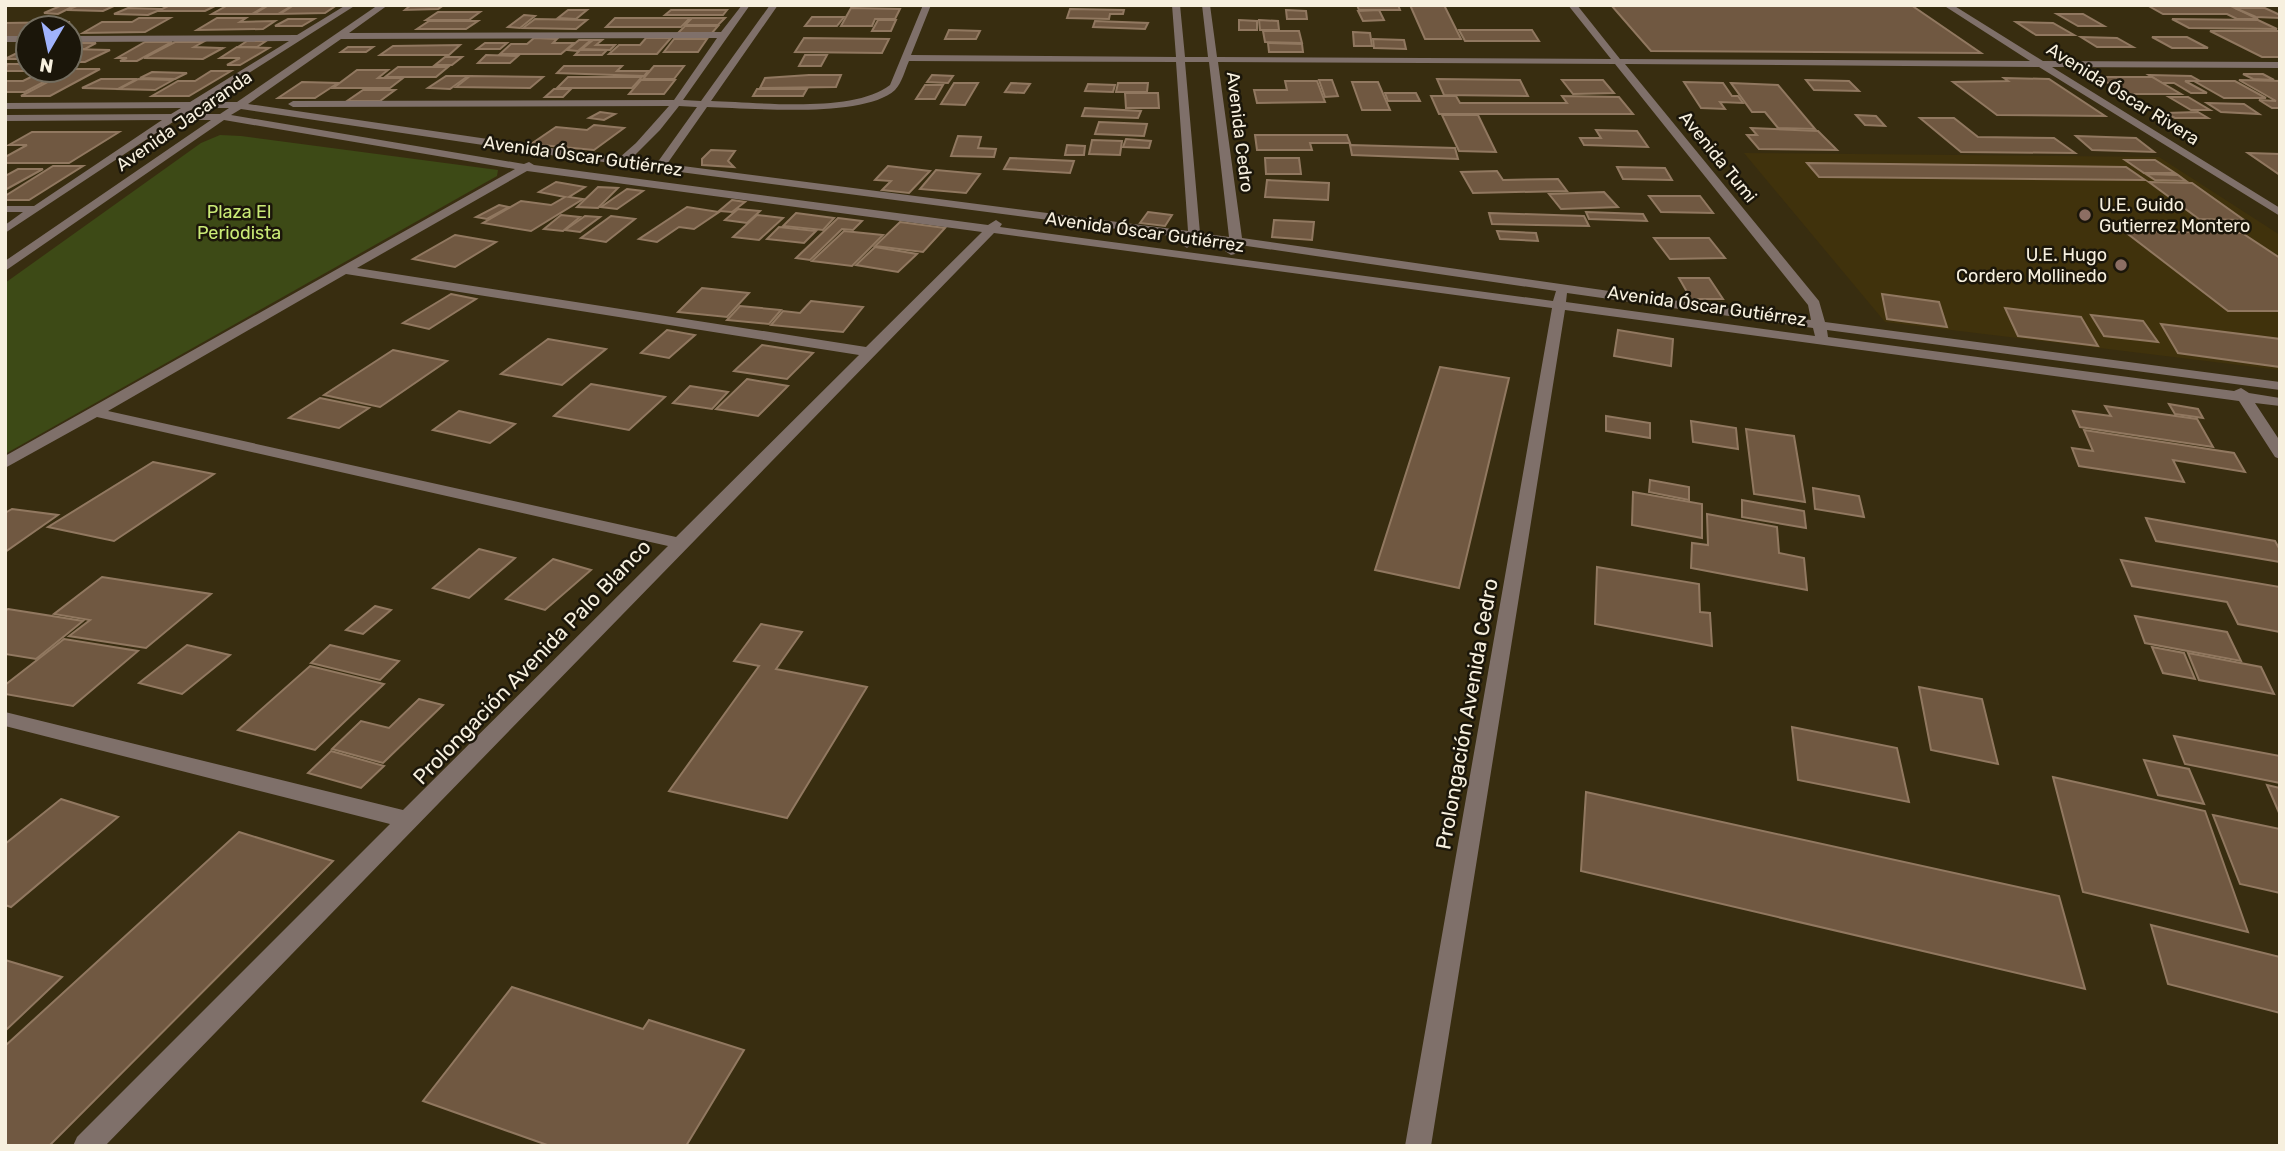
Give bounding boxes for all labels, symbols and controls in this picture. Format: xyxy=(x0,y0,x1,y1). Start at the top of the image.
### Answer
north arrow xyxy=(14,14,84,84)
street label: Avenida Óscar Rivera xyxy=(2042,38,2204,150)
text: N xyxy=(38,53,55,78)
street label: Avenida Jacaranda xyxy=(112,66,256,176)
street label: Avenida Cedro xyxy=(1222,70,1258,194)
street label: Avenida Tumi xyxy=(1674,107,1762,207)
street label: Avenida Óscar Gutiérrez xyxy=(482,131,684,181)
place label: U.E. Guido Gutierrez Montero xyxy=(2099,194,2250,237)
park label: Plaza El Periodista xyxy=(197,201,281,244)
street label: Avenida Óscar Gutiérrez xyxy=(1044,207,1246,257)
marker: U.E. Guido Gutierrez Montero xyxy=(2077,207,2093,223)
place label: U.E. Hugo Cordero Mollinedo xyxy=(1956,244,2107,287)
marker: U.E. Hugo Cordero Mollinedo xyxy=(2113,257,2129,273)
street label: Avenida Óscar Gutiérrez xyxy=(1606,281,1808,331)
street label: Prolongación Avenida Palo Blanco xyxy=(408,534,656,789)
street label: Prolongación Avenida Cedro xyxy=(1430,576,1503,851)

